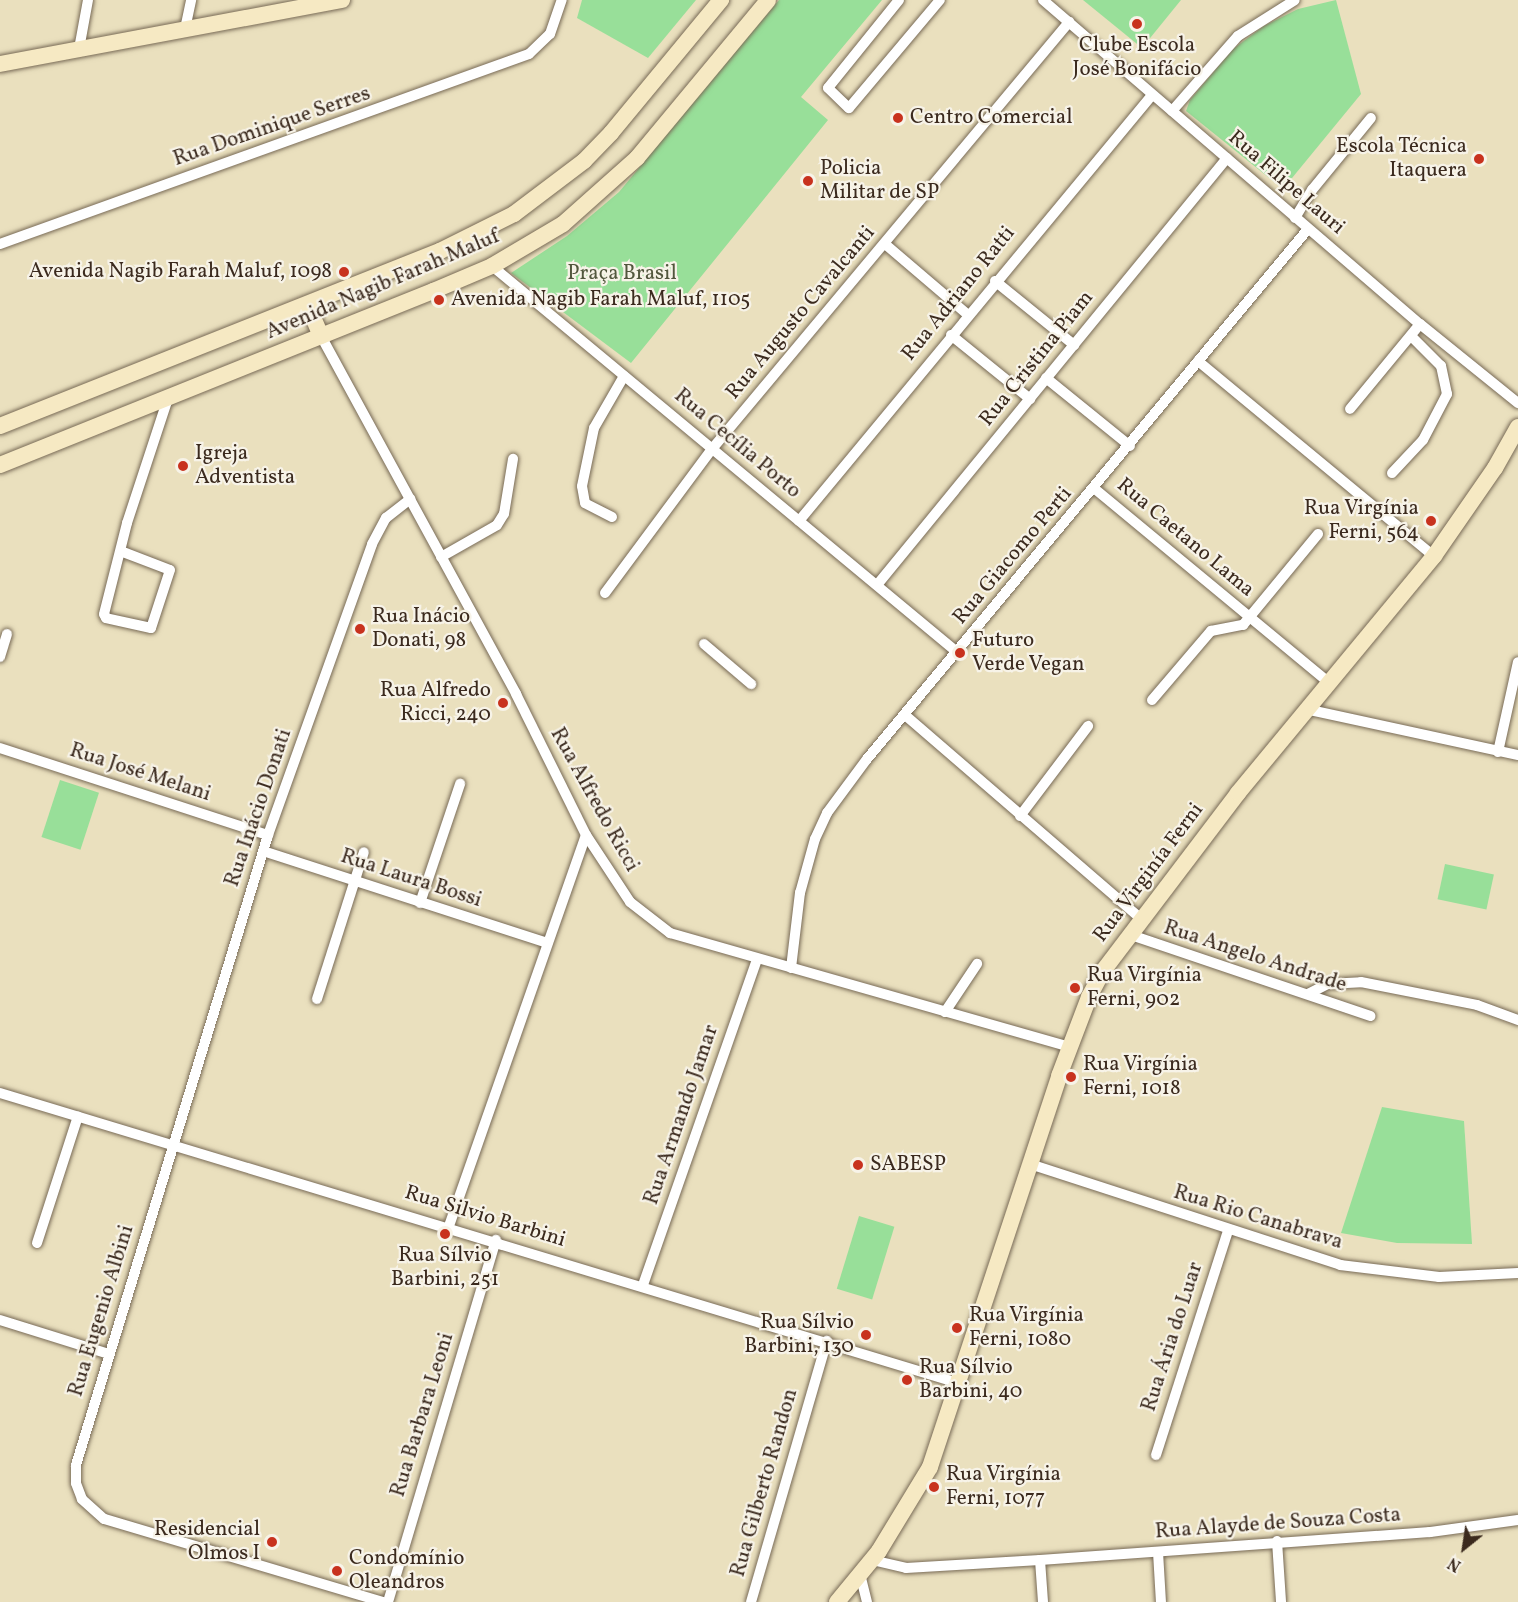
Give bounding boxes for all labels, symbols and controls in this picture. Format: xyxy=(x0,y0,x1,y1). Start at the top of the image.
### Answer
marker: Clube Escola José Bonifácio xyxy=(1130,17,1144,31)
place label: Clube Escola José Bonifácio xyxy=(1073,33,1201,83)
street label: Rua Dominique Serres xyxy=(170,81,374,173)
place label: Centro Comercial xyxy=(910,105,1072,131)
marker: Centro Comercial xyxy=(891,111,905,125)
street label: Rua Filipe Lauri xyxy=(1223,125,1349,241)
place label: Escola Técnica Itaquera xyxy=(1335,134,1467,184)
marker: Escola Técnica Itaquera xyxy=(1472,152,1486,166)
place label: Policia Militar de SP xyxy=(820,156,939,206)
marker: Policia Militar de SP xyxy=(801,174,815,188)
street label: Rua Augusto Cavalcanti xyxy=(721,221,881,405)
street label: Rua Adriano Ratti xyxy=(897,222,1021,366)
street label: Avenida Nagib Farah Maluf xyxy=(263,224,503,346)
place label: Avenida Nagib Farah Maluf, 1098 xyxy=(29,259,332,285)
park label: Praça Brasil xyxy=(567,261,677,287)
marker: Avenida Nagib Farah Maluf, 1098 xyxy=(337,265,351,279)
street label: Rua Cristina Piam xyxy=(975,286,1099,432)
place label: Avenida Nagib Farah Maluf, 1105 xyxy=(451,287,750,313)
marker: Avenida Nagib Farah Maluf, 1105 xyxy=(432,293,446,307)
street label: Rua Cecília Porto xyxy=(669,384,805,504)
place label: Igreja Adventista xyxy=(195,441,295,491)
marker: Igreja Adventista xyxy=(176,459,190,473)
street label: Rua Caetano Lama xyxy=(1111,473,1259,603)
street label: Rua Giacomo Perti xyxy=(948,482,1078,630)
place label: Rua Virgínia Ferni, 564 xyxy=(1303,496,1419,546)
marker: Rua Virgínia Ferni, 564 xyxy=(1424,514,1438,528)
place label: Rua Inácio Donati, 98 xyxy=(372,604,470,654)
marker: Rua Inácio Donati, 98 xyxy=(353,622,367,636)
place label: Futuro Verde Vegan xyxy=(972,628,1085,678)
marker: Futuro Verde Vegan xyxy=(953,646,967,660)
place label: Rua Alfredo Ricci, 240 xyxy=(380,678,491,728)
marker: Rua Alfredo Ricci, 240 xyxy=(496,696,510,710)
street label: Rua Alfredo Ricci xyxy=(544,724,644,876)
street label: Rua Inácio Donati xyxy=(220,726,298,890)
street label: Rua José Melani xyxy=(66,738,214,808)
street label: Rua Virginía Ferni xyxy=(1088,798,1210,948)
street label: Rua Laura Bossi xyxy=(337,844,485,914)
street label: Rua Angelo Andrade xyxy=(1160,916,1350,998)
place label: Rua Virgínia Ferni, 902 xyxy=(1087,963,1203,1013)
marker: Rua Virgínia Ferni, 902 xyxy=(1068,981,1082,995)
street label: Rua Armando Jamar xyxy=(639,1022,725,1208)
place label: Rua Virgínia Ferni, 1018 xyxy=(1083,1052,1199,1102)
marker: Rua Virgínia Ferni, 1018 xyxy=(1064,1070,1078,1084)
place label: SABESP xyxy=(870,1152,946,1178)
marker: SABESP xyxy=(851,1158,865,1172)
street label: Rua Rio Canabrava xyxy=(1170,1180,1346,1256)
street label: Rua Silvio Barbini xyxy=(402,1181,568,1253)
street label: Rua Eugenio Albini xyxy=(64,1222,140,1400)
marker: Rua Sílvio Barbini, 251 xyxy=(438,1227,452,1241)
place label: Rua Sílvio Barbini, 251 xyxy=(391,1243,499,1293)
street label: Rua Ária do Luar xyxy=(1137,1259,1209,1415)
place label: Rua Virgínia Ferni, 1080 xyxy=(969,1303,1085,1353)
place label: Rua Sílvio Barbini, 130 xyxy=(744,1310,854,1360)
marker: Rua Virgínia Ferni, 1080 xyxy=(950,1321,964,1335)
marker: Rua Sílvio Barbini, 130 xyxy=(859,1328,873,1342)
street label: Rua Barbara Leoni xyxy=(386,1330,460,1500)
place label: Rua Sílvio Barbini, 40 xyxy=(919,1355,1022,1405)
marker: Rua Sílvio Barbini, 40 xyxy=(900,1373,914,1387)
street label: Rua Gilberto Randon xyxy=(726,1386,804,1580)
place label: Rua Virgínia Ferni, 1077 xyxy=(946,1462,1062,1512)
marker: Rua Virgínia Ferni, 1077 xyxy=(927,1480,941,1494)
street label: Rua Alayde de Souza Costa xyxy=(1154,1503,1402,1545)
place label: Residencial Olmos I xyxy=(154,1517,260,1567)
north arrow xyxy=(1434,1518,1494,1578)
marker: Residencial Olmos I xyxy=(265,1535,279,1549)
place label: Condomínio Oleandros xyxy=(349,1546,464,1596)
text: N xyxy=(1444,1551,1466,1576)
marker: Condomínio Oleandros xyxy=(330,1564,344,1578)

